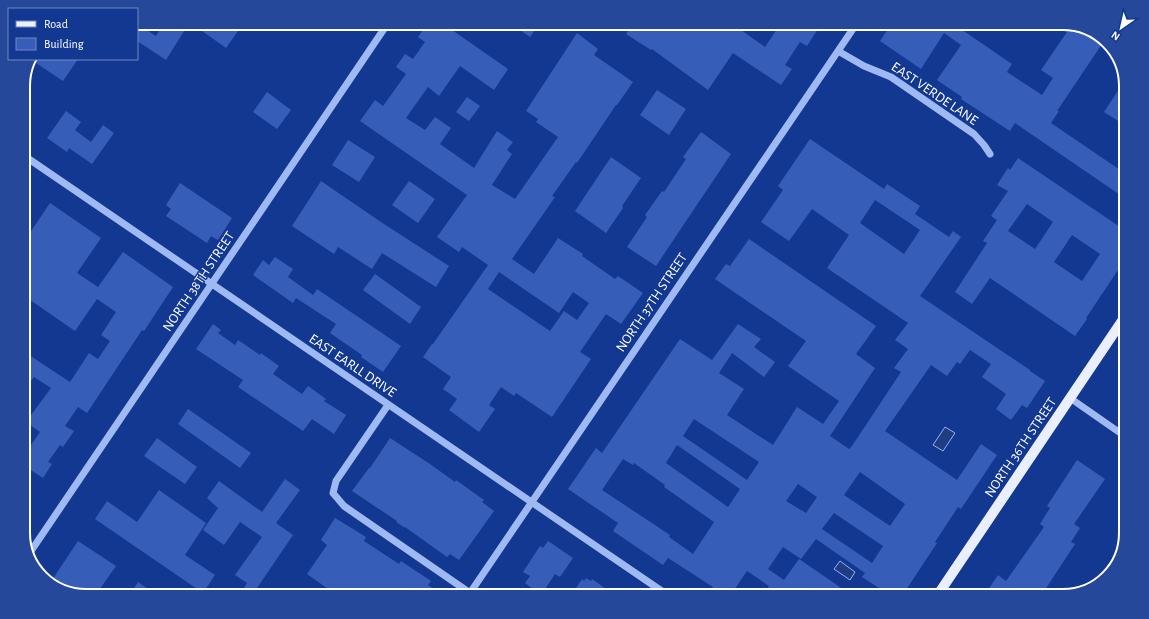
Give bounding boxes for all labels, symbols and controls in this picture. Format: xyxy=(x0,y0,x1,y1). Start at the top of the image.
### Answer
legend xyxy=(8,8,138,60)
north arrow xyxy=(1101,8,1141,48)
text: Road xyxy=(44,18,68,30)
text: N xyxy=(1109,29,1122,43)
text: Building xyxy=(44,38,84,50)
street label: EAST VERDE LANE xyxy=(889,60,980,128)
street label: NORTH 38TH STREET xyxy=(160,229,237,334)
street label: NORTH 37TH STREET xyxy=(614,250,690,355)
street label: EAST EARLL DRIVE xyxy=(306,332,399,400)
street label: NORTH 36TH STREET xyxy=(982,395,1059,500)

